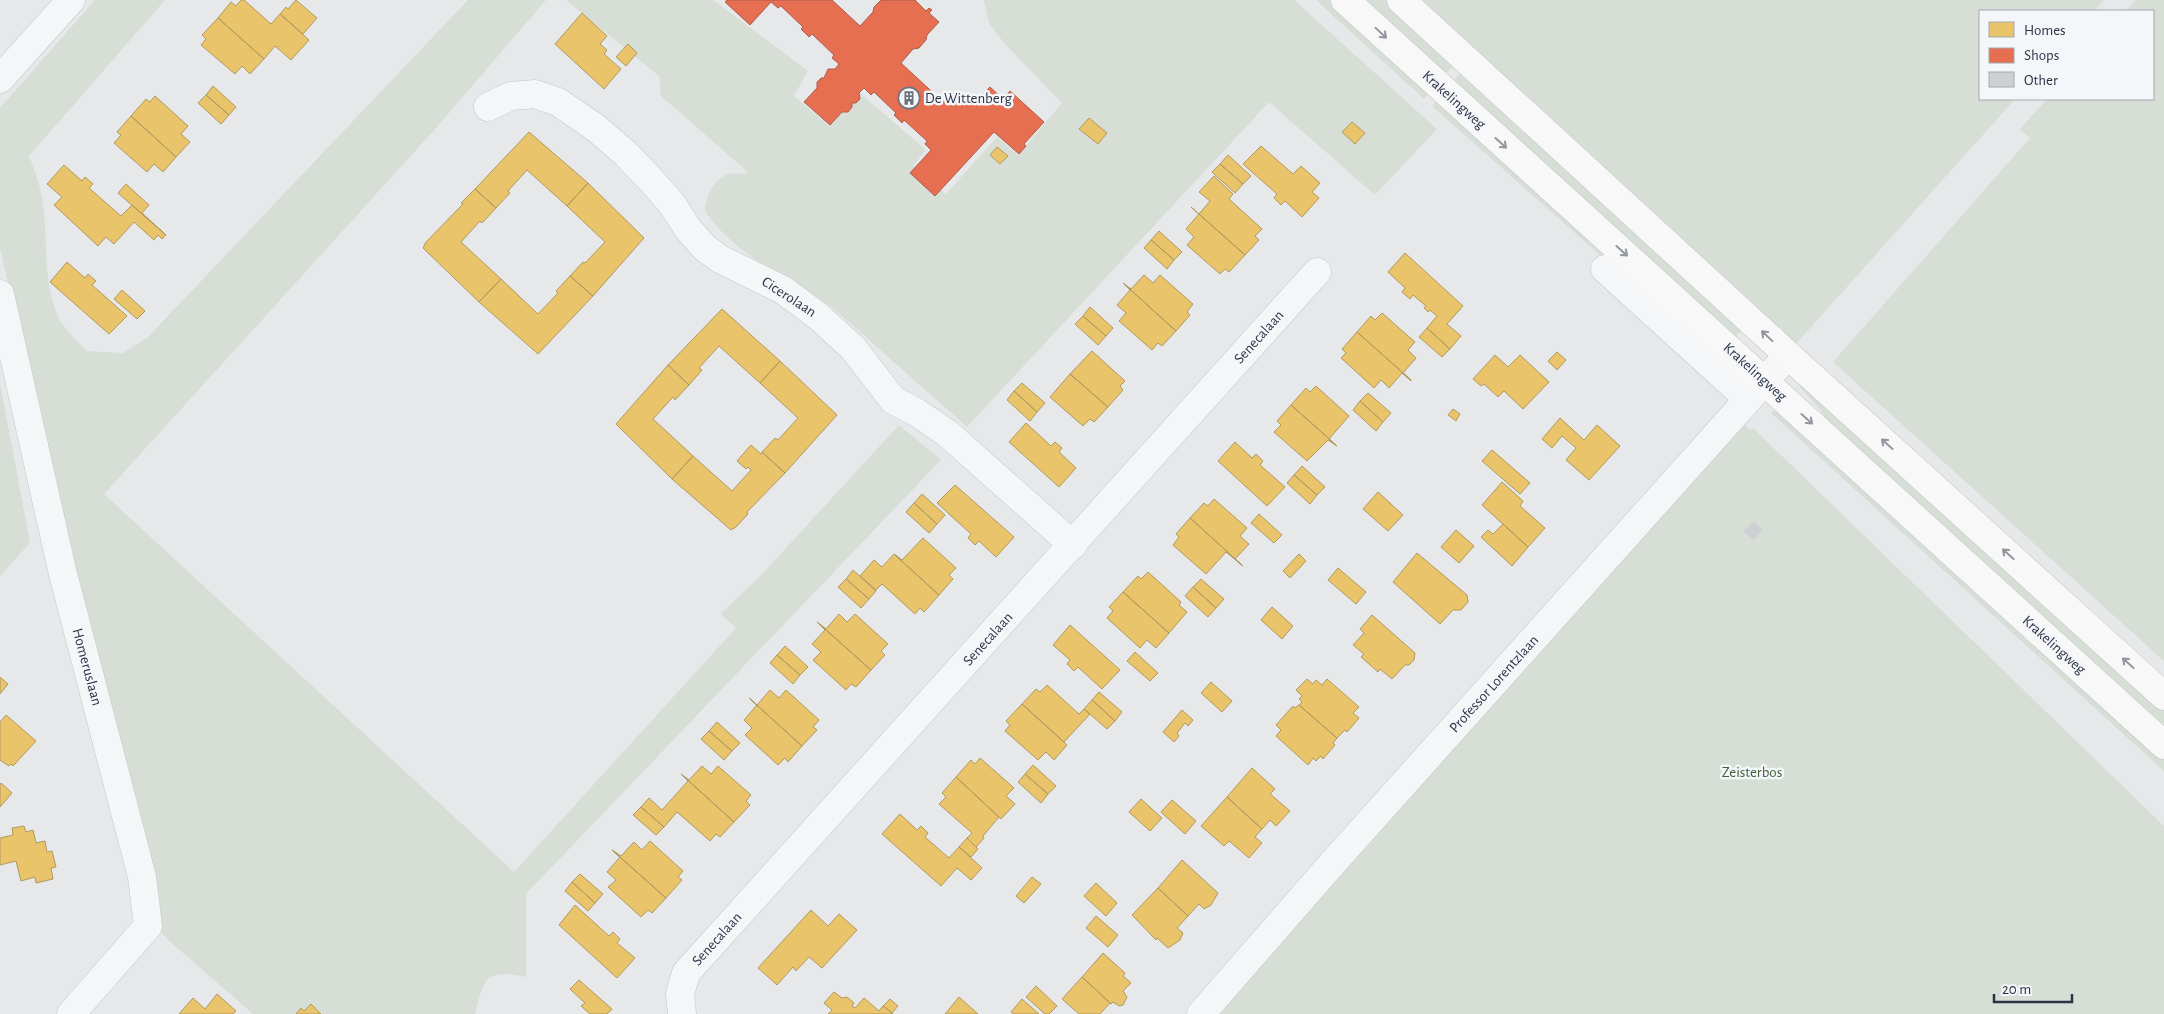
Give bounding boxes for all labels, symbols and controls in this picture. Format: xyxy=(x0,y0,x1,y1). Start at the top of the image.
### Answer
legend xyxy=(1979,10,2154,100)
text: Homes xyxy=(2024,23,2066,38)
one-way arrow xyxy=(1374,27,1387,39)
text: Shops xyxy=(2024,48,2059,63)
street label: Krakelingweg xyxy=(1419,68,1489,133)
text: Other xyxy=(2024,73,2058,88)
building icon: De Wittenberg xyxy=(897,86,921,110)
place label: De Wittenberg xyxy=(925,91,1013,106)
one-way arrow xyxy=(1494,137,1507,148)
one-way arrow xyxy=(1615,245,1628,257)
street label: Cicerolaan xyxy=(759,274,819,320)
street label: Senecalaan xyxy=(1231,307,1287,367)
one-way arrow xyxy=(1760,330,1773,342)
street label: Krakelingweg xyxy=(1720,340,1790,405)
one-way arrow xyxy=(1800,413,1813,425)
one-way arrow xyxy=(1881,439,1894,450)
one-way arrow xyxy=(2001,548,2014,560)
street label: Senecalaan xyxy=(960,609,1016,669)
street label: Krakelingweg xyxy=(2019,613,2089,678)
street label: Homeruslaan xyxy=(69,627,105,707)
street label: Professor Lorentzlaan xyxy=(1447,632,1541,736)
one-way arrow xyxy=(2121,657,2134,669)
park label: Zeisterbos xyxy=(1722,765,1782,780)
street label: Senecalaan xyxy=(689,909,745,969)
scale bar xyxy=(1994,972,2072,1004)
text: 20 m xyxy=(2002,982,2031,997)

